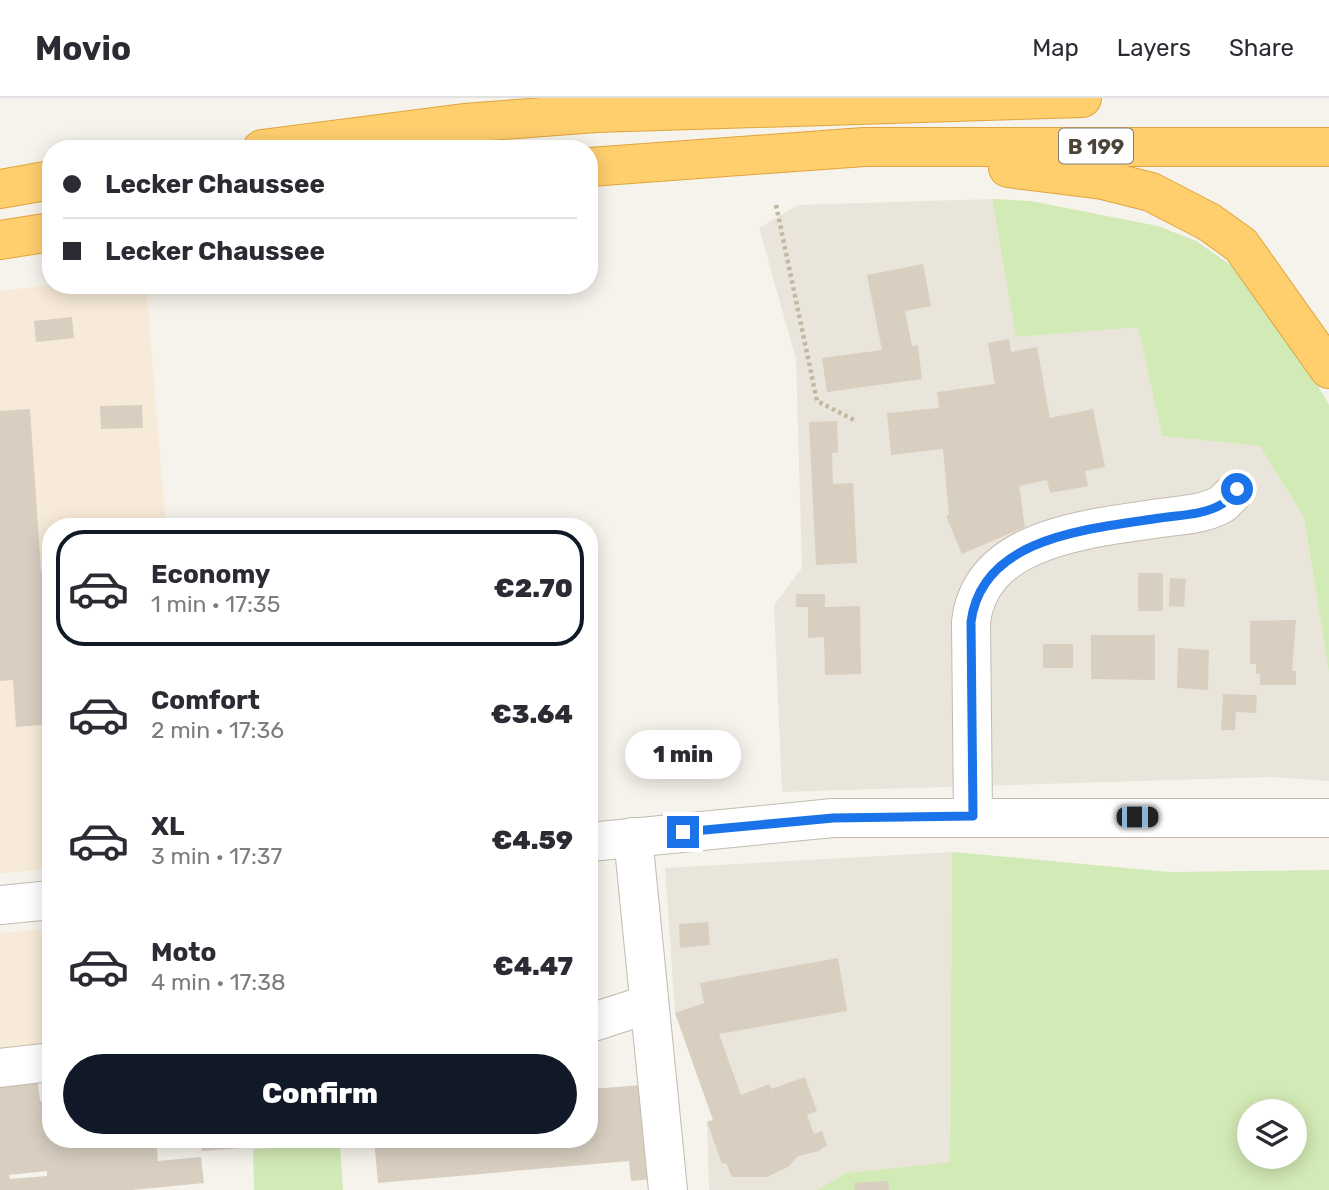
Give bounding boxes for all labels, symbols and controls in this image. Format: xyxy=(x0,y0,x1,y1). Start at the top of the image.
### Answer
text: Movio xyxy=(35,29,131,68)
text: Map xyxy=(1032,34,1079,62)
text: Layers xyxy=(1117,34,1191,62)
text: Share xyxy=(1229,34,1294,62)
road number: B 199 xyxy=(1059,128,1133,164)
text: Lecker Chaussee xyxy=(105,169,325,200)
text: Lecker Chaussee xyxy=(105,236,325,267)
route start xyxy=(1221,473,1253,505)
icon: car xyxy=(67,557,130,620)
text: Economy xyxy=(151,559,270,590)
text: €2.70 xyxy=(494,573,573,604)
text: 1 min · 17:35 xyxy=(151,590,280,618)
icon: car xyxy=(67,683,130,746)
text: Comfort xyxy=(151,685,260,716)
text: €3.64 xyxy=(491,699,573,730)
text: 2 min · 17:36 xyxy=(151,716,284,744)
callout: 1 min xyxy=(625,730,741,780)
text: 1 min xyxy=(653,740,713,768)
car xyxy=(1117,807,1159,828)
icon: car xyxy=(67,809,130,872)
text: XL xyxy=(151,811,184,842)
route end xyxy=(667,816,699,848)
text: €4.59 xyxy=(491,825,573,856)
text: 3 min · 17:37 xyxy=(151,842,282,870)
icon: car xyxy=(67,935,130,998)
text: Moto xyxy=(151,937,216,968)
text: €4.47 xyxy=(493,951,573,982)
text: 4 min · 17:38 xyxy=(151,968,286,996)
button: Confirm xyxy=(63,1054,577,1134)
map controls xyxy=(1237,1099,1307,1169)
button: layers xyxy=(1237,1099,1307,1169)

